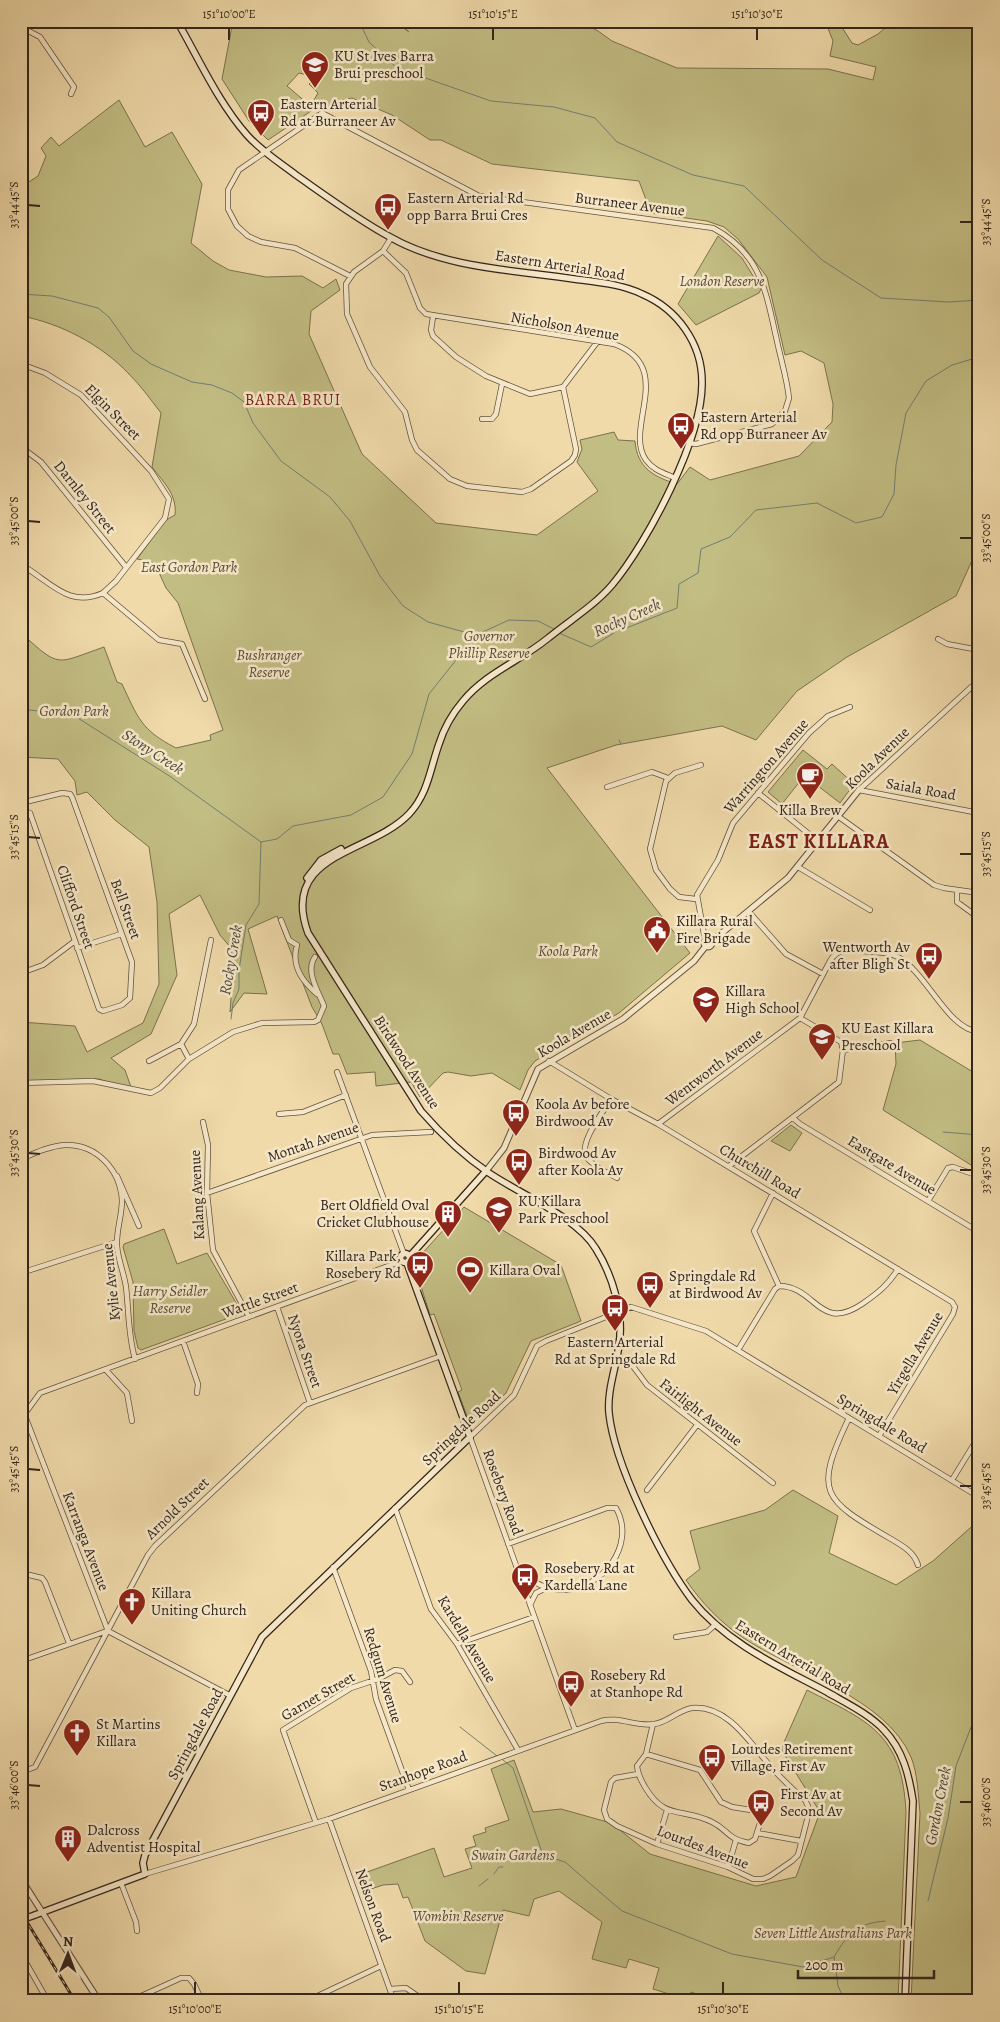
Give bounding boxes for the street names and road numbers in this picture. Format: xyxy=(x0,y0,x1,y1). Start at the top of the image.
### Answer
street label: Burraneer Avenue xyxy=(574,187,686,221)
street label: Eastern Arterial Road xyxy=(494,245,627,285)
street label: Nicholson Avenue xyxy=(509,307,621,345)
street label: Elgin Street xyxy=(80,379,146,445)
street label: Darnley Street xyxy=(49,456,121,538)
street label: Warrington Avenue xyxy=(719,714,813,818)
street label: Koola Avenue xyxy=(840,722,914,794)
street label: Saiala Road xyxy=(884,773,958,805)
street label: Clifford Street xyxy=(52,862,100,952)
street label: Bell Street xyxy=(106,876,146,942)
street label: Koola Avenue xyxy=(533,1004,615,1062)
street label: Birdwood Avenue xyxy=(369,1011,445,1113)
street label: Wentworth Avenue xyxy=(661,1024,767,1111)
street label: Montah Avenue xyxy=(265,1117,362,1167)
street label: Eastgate Avenue xyxy=(844,1131,940,1200)
street label: Churchill Road xyxy=(716,1139,805,1204)
street label: Kalang Avenue xyxy=(185,1149,209,1241)
street label: Kylie Avenue xyxy=(97,1242,125,1322)
street label: Wattle Street xyxy=(218,1277,301,1323)
street label: Yirgella Avenue xyxy=(882,1307,948,1399)
street label: Nyora Street xyxy=(283,1311,327,1391)
street label: Fairlight Avenue xyxy=(655,1373,747,1451)
street label: Springdale Road xyxy=(417,1386,506,1470)
street label: Springdale Road xyxy=(833,1388,931,1458)
street label: Rosebery Road xyxy=(478,1446,528,1539)
street label: Arnold Street xyxy=(140,1472,213,1544)
street label: Karranga Avenue xyxy=(58,1489,114,1594)
street label: Kardella Avenue xyxy=(433,1592,501,1687)
street label: Eastern Arterial Road xyxy=(732,1615,855,1700)
street label: Redgum Avenue xyxy=(359,1625,407,1726)
street label: Garnet Street xyxy=(277,1667,359,1725)
street label: Springdale Road xyxy=(162,1684,228,1783)
street label: Stanhope Road xyxy=(376,1745,471,1796)
street label: Lourdes Avenue xyxy=(654,1820,752,1874)
street label: Nelson Road xyxy=(350,1865,396,1945)

